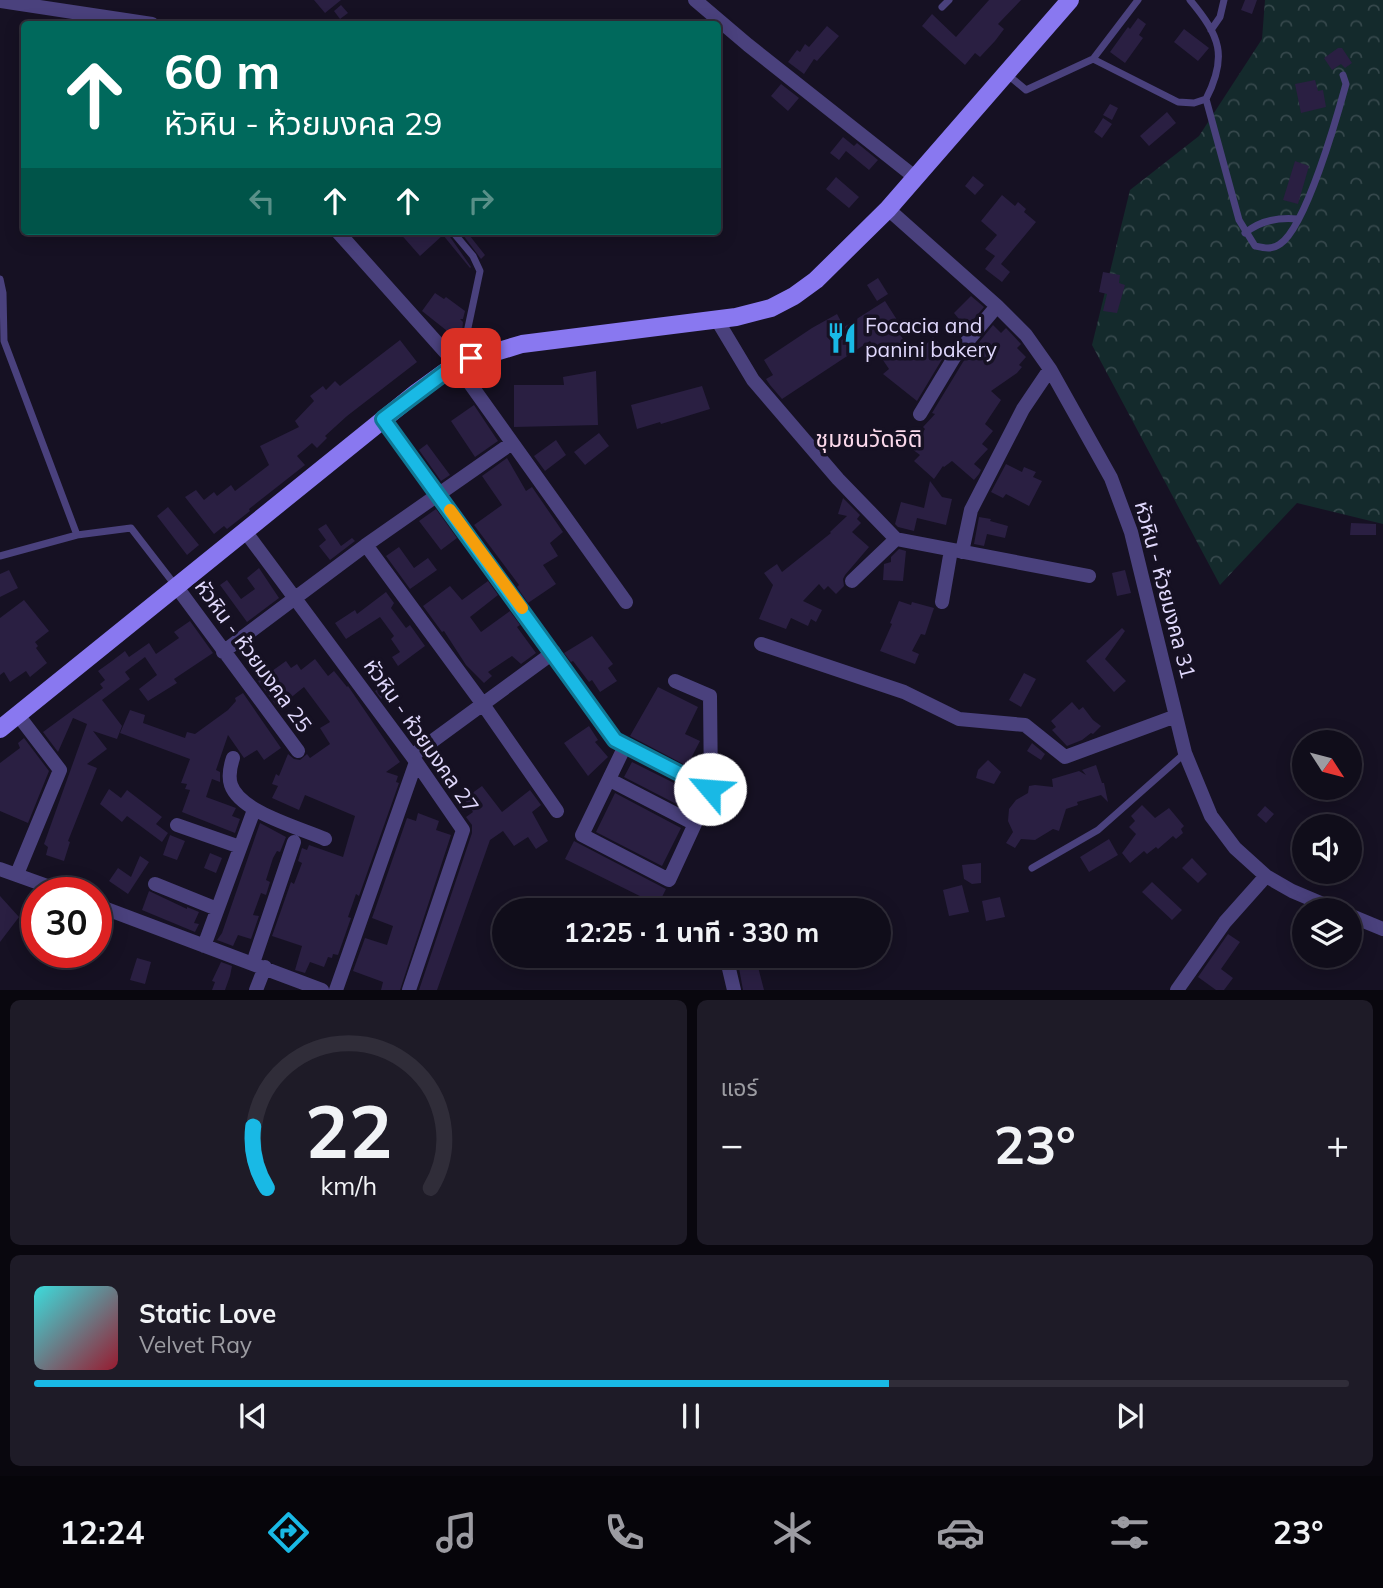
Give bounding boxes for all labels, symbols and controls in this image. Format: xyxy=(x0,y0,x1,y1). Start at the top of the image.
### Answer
text: 60 m xyxy=(164,40,280,101)
icon: ahead xyxy=(49,49,140,140)
text: หัวหิน - ห้วยมงคล 29 xyxy=(164,103,442,143)
icon: left xyxy=(243,182,281,220)
icon: ahead xyxy=(316,182,354,220)
icon: ahead xyxy=(389,182,427,220)
icon: right xyxy=(462,182,500,220)
place label: Focacia and panini bakery xyxy=(865,312,997,362)
restaurant icon: Focacia and panini bakery xyxy=(825,321,859,355)
pin xyxy=(441,328,501,388)
icon: arrive xyxy=(452,339,490,377)
district label: ชุมชนวัดอิติ xyxy=(816,424,922,453)
street label: หัวหิน - ห้วยมงคล 31 xyxy=(1130,498,1202,681)
street label: หัวหิน - ห้วยมงคล 25 xyxy=(190,574,318,737)
street label: หัวหิน - ห้วยมงคล 27 xyxy=(359,653,485,818)
north arrow xyxy=(1292,730,1362,800)
map controls xyxy=(1292,730,1362,968)
position arrow xyxy=(673,752,747,826)
button: sound xyxy=(1292,814,1362,884)
speed limit sign: 30 xyxy=(21,877,112,968)
button: layers xyxy=(1292,898,1362,968)
text: 12:25 · 1 นาที · 330 m xyxy=(564,916,819,949)
text: แอร์ xyxy=(721,1073,758,1102)
text: 22 xyxy=(305,1086,392,1177)
text: 23° xyxy=(994,1112,1076,1177)
text: − xyxy=(721,1120,743,1168)
text: + xyxy=(1326,1120,1349,1168)
text: km/h xyxy=(320,1170,377,1201)
text: Static Love xyxy=(139,1297,276,1330)
text: Velvet Ray xyxy=(139,1330,252,1359)
icon: previous xyxy=(234,1397,272,1435)
icon: pause xyxy=(672,1397,710,1435)
icon: next xyxy=(1111,1397,1149,1435)
icon: directions xyxy=(264,1508,313,1557)
icon: music xyxy=(432,1508,481,1557)
icon: phone xyxy=(600,1508,649,1557)
icon: climate xyxy=(768,1508,817,1557)
icon: car xyxy=(936,1508,985,1557)
icon: filters xyxy=(1105,1508,1154,1557)
text: 12:24 xyxy=(60,1512,144,1552)
text: 23° xyxy=(1273,1512,1323,1552)

